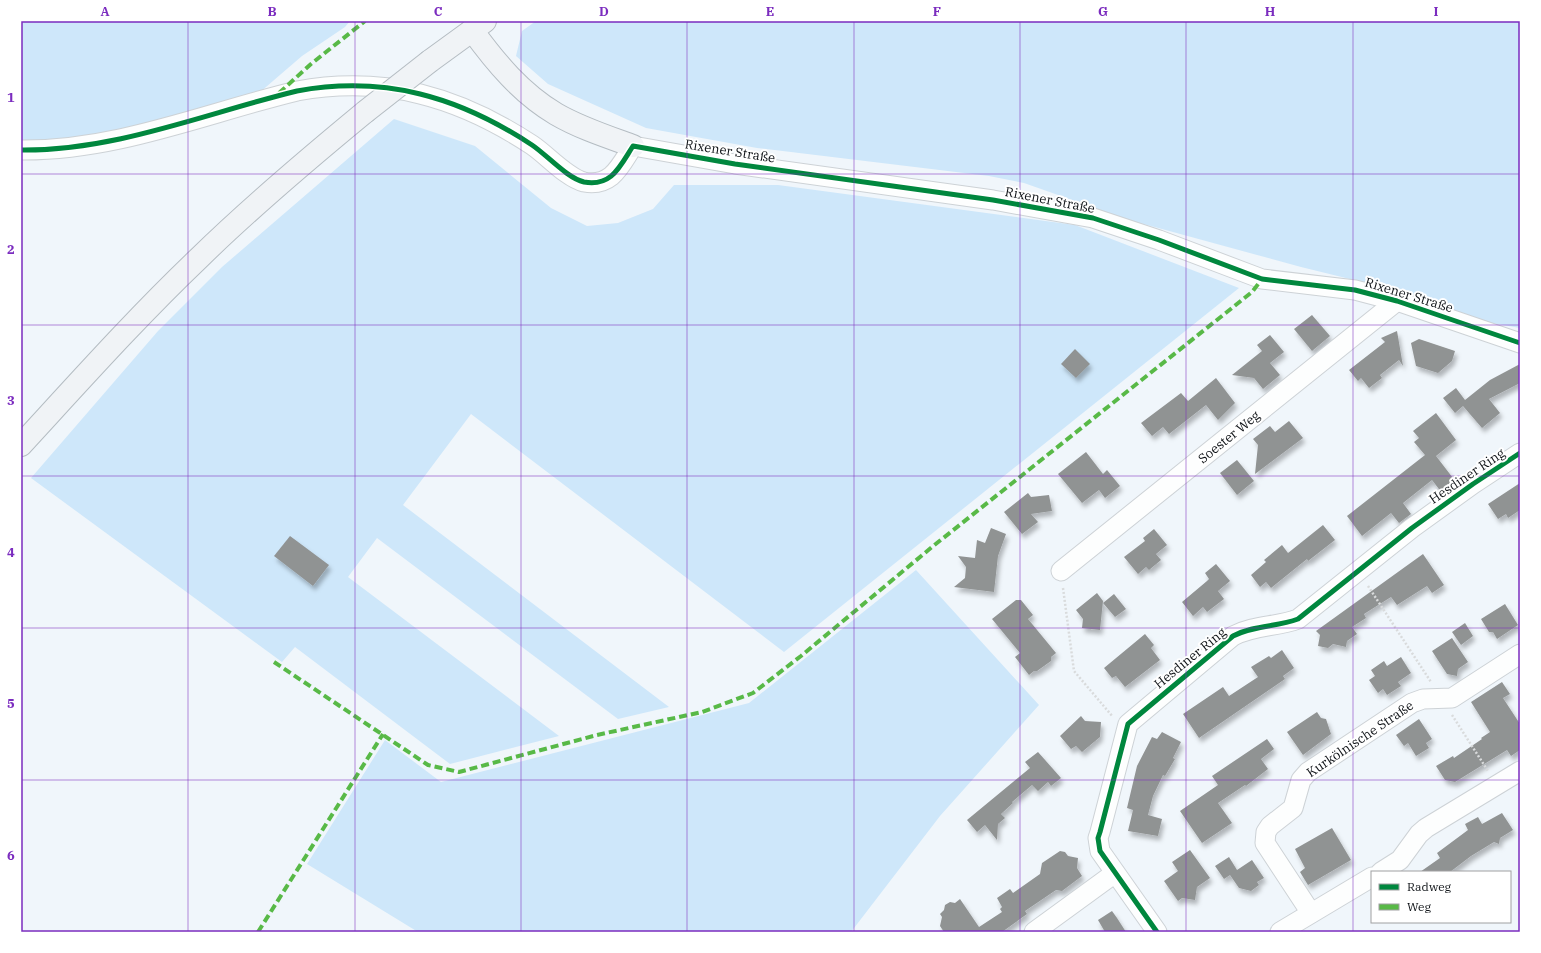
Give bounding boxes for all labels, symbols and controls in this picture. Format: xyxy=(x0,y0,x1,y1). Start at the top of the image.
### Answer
text: A xyxy=(100,3,110,20)
text: B xyxy=(267,3,277,20)
text: C xyxy=(434,3,443,20)
text: D xyxy=(599,3,609,20)
text: E xyxy=(766,3,774,20)
text: F xyxy=(933,3,941,20)
text: G xyxy=(1098,3,1108,20)
text: H xyxy=(1265,3,1276,20)
text: I xyxy=(1434,3,1439,20)
text: 1 xyxy=(7,89,15,106)
street label: Rixener Straße xyxy=(684,135,776,167)
street label: Rixener Straße xyxy=(1004,183,1096,217)
text: 2 xyxy=(7,241,15,258)
street label: Rixener Straße xyxy=(1363,274,1455,316)
text: 3 xyxy=(7,392,15,409)
street label: Soester Weg xyxy=(1195,407,1263,467)
street label: Hesdiner Ring xyxy=(1426,444,1508,508)
text: 4 xyxy=(7,544,15,561)
street label: Hesdiner Ring xyxy=(1151,624,1229,692)
text: 5 xyxy=(7,695,15,712)
street label: Kurkölnische Straße xyxy=(1303,697,1417,781)
text: 6 xyxy=(7,847,15,864)
legend xyxy=(1371,871,1511,923)
text: Radweg xyxy=(1407,879,1452,894)
text: Weg xyxy=(1407,899,1432,914)

